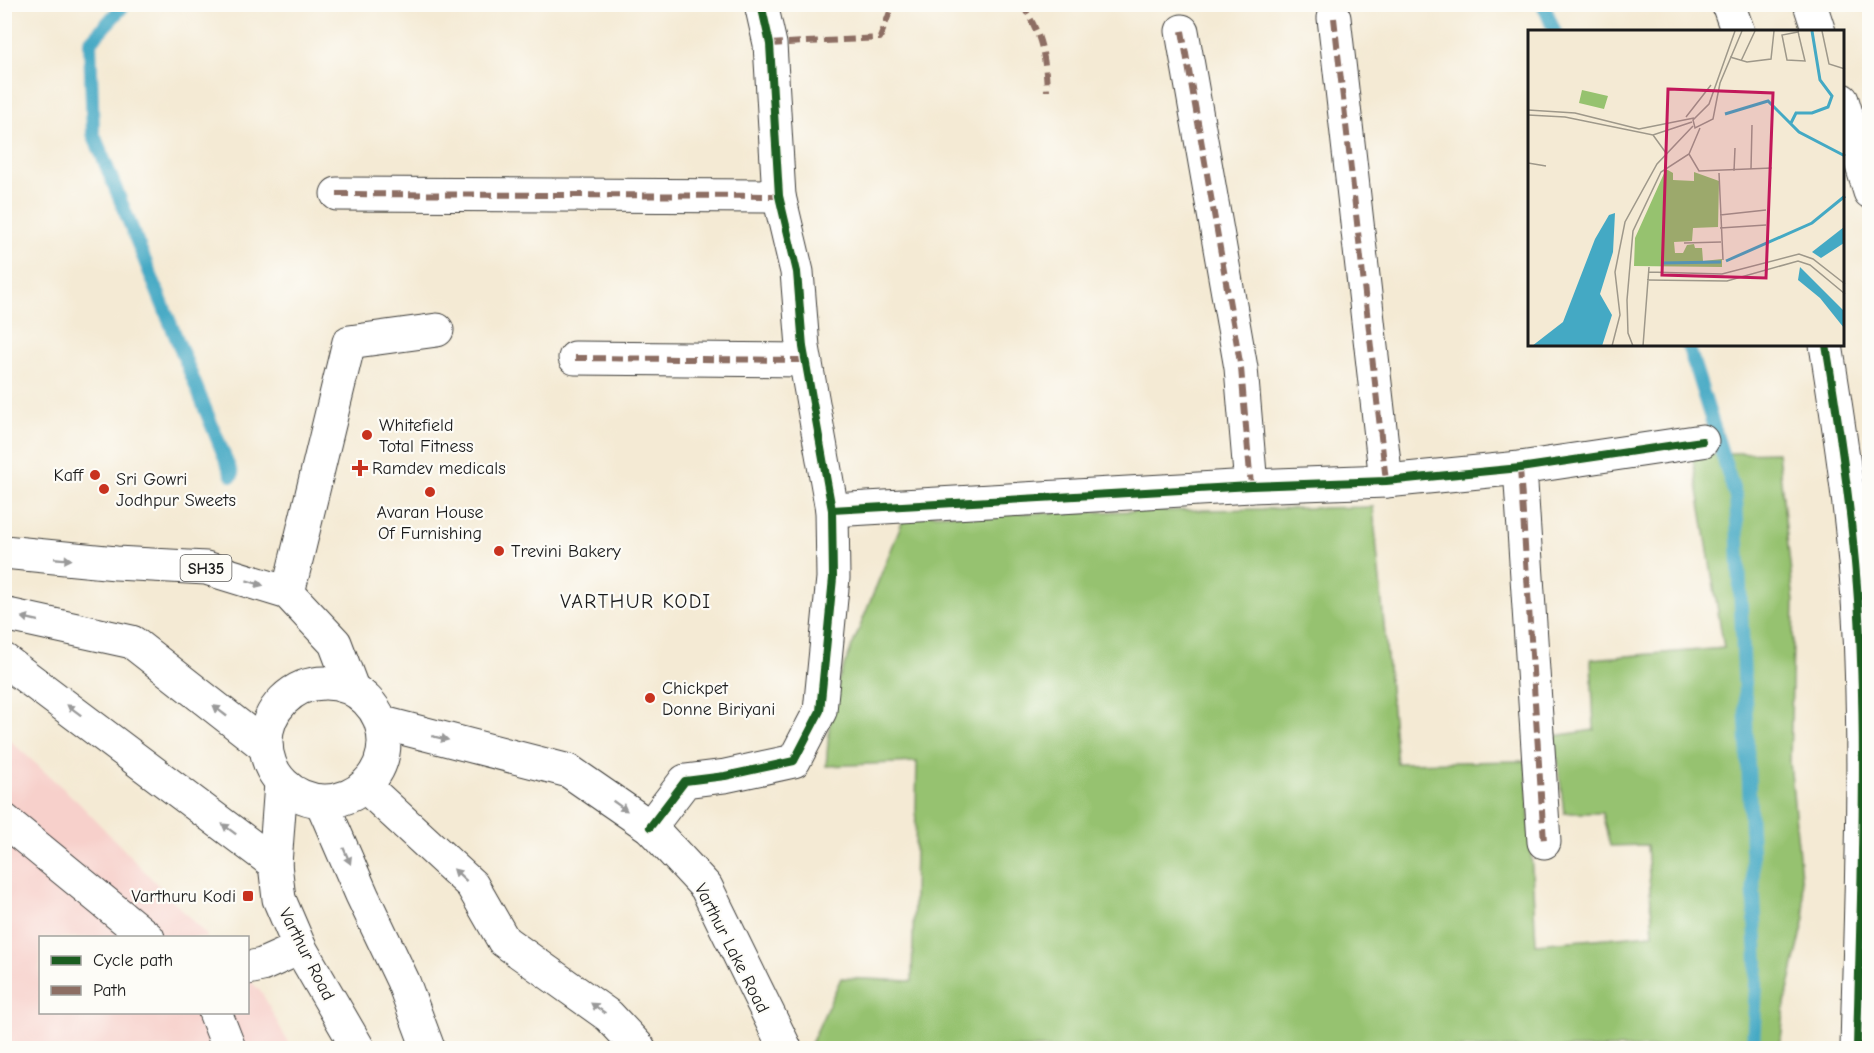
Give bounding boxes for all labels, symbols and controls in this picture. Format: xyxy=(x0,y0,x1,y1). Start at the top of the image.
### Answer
inset map xyxy=(1528,30,1844,346)
place label: Whitefield Total Fitness xyxy=(379,415,474,457)
marker: Whitefield Total Fitness xyxy=(360,428,374,442)
place label: Ramdev medicals xyxy=(372,458,506,479)
marker: Ramdev medicals xyxy=(353,461,367,475)
place label: Kaff xyxy=(54,465,84,486)
marker: Kaff xyxy=(88,468,102,482)
place label: Sri Gowri Jodhpur Sweets xyxy=(116,469,236,511)
marker: Sri Gowri Jodhpur Sweets xyxy=(97,482,111,496)
marker: Avaran House Of Furnishing xyxy=(423,485,437,499)
place label: Avaran House Of Furnishing xyxy=(376,502,484,544)
place label: Trevini Bakery xyxy=(511,541,622,562)
marker: Trevini Bakery xyxy=(492,544,506,558)
one-way arrow xyxy=(53,554,72,564)
road number: SH35 xyxy=(180,555,232,581)
one-way arrow xyxy=(246,579,264,588)
district label: VARTHUR KODI xyxy=(560,590,712,613)
one-way arrow xyxy=(21,614,40,624)
place label: Chickpet Donne Biriyani xyxy=(662,678,775,720)
marker: Chickpet Donne Biriyani xyxy=(643,691,657,705)
one-way arrow xyxy=(66,705,81,717)
one-way arrow xyxy=(212,705,228,718)
one-way arrow xyxy=(431,733,449,743)
one-way arrow xyxy=(611,800,627,812)
one-way arrow xyxy=(221,823,236,835)
one-way arrow xyxy=(342,848,351,865)
one-way arrow xyxy=(453,868,468,882)
street label: Varthur Lake Road xyxy=(690,880,773,1016)
place label: Varthuru Kodi xyxy=(131,886,236,907)
marker: Varthuru Kodi xyxy=(241,889,255,903)
street label: Varthur Road xyxy=(274,904,339,1004)
legend xyxy=(39,936,249,1014)
text: Cycle path xyxy=(93,950,173,971)
text: Path xyxy=(93,980,126,1001)
one-way arrow xyxy=(590,1002,606,1014)

